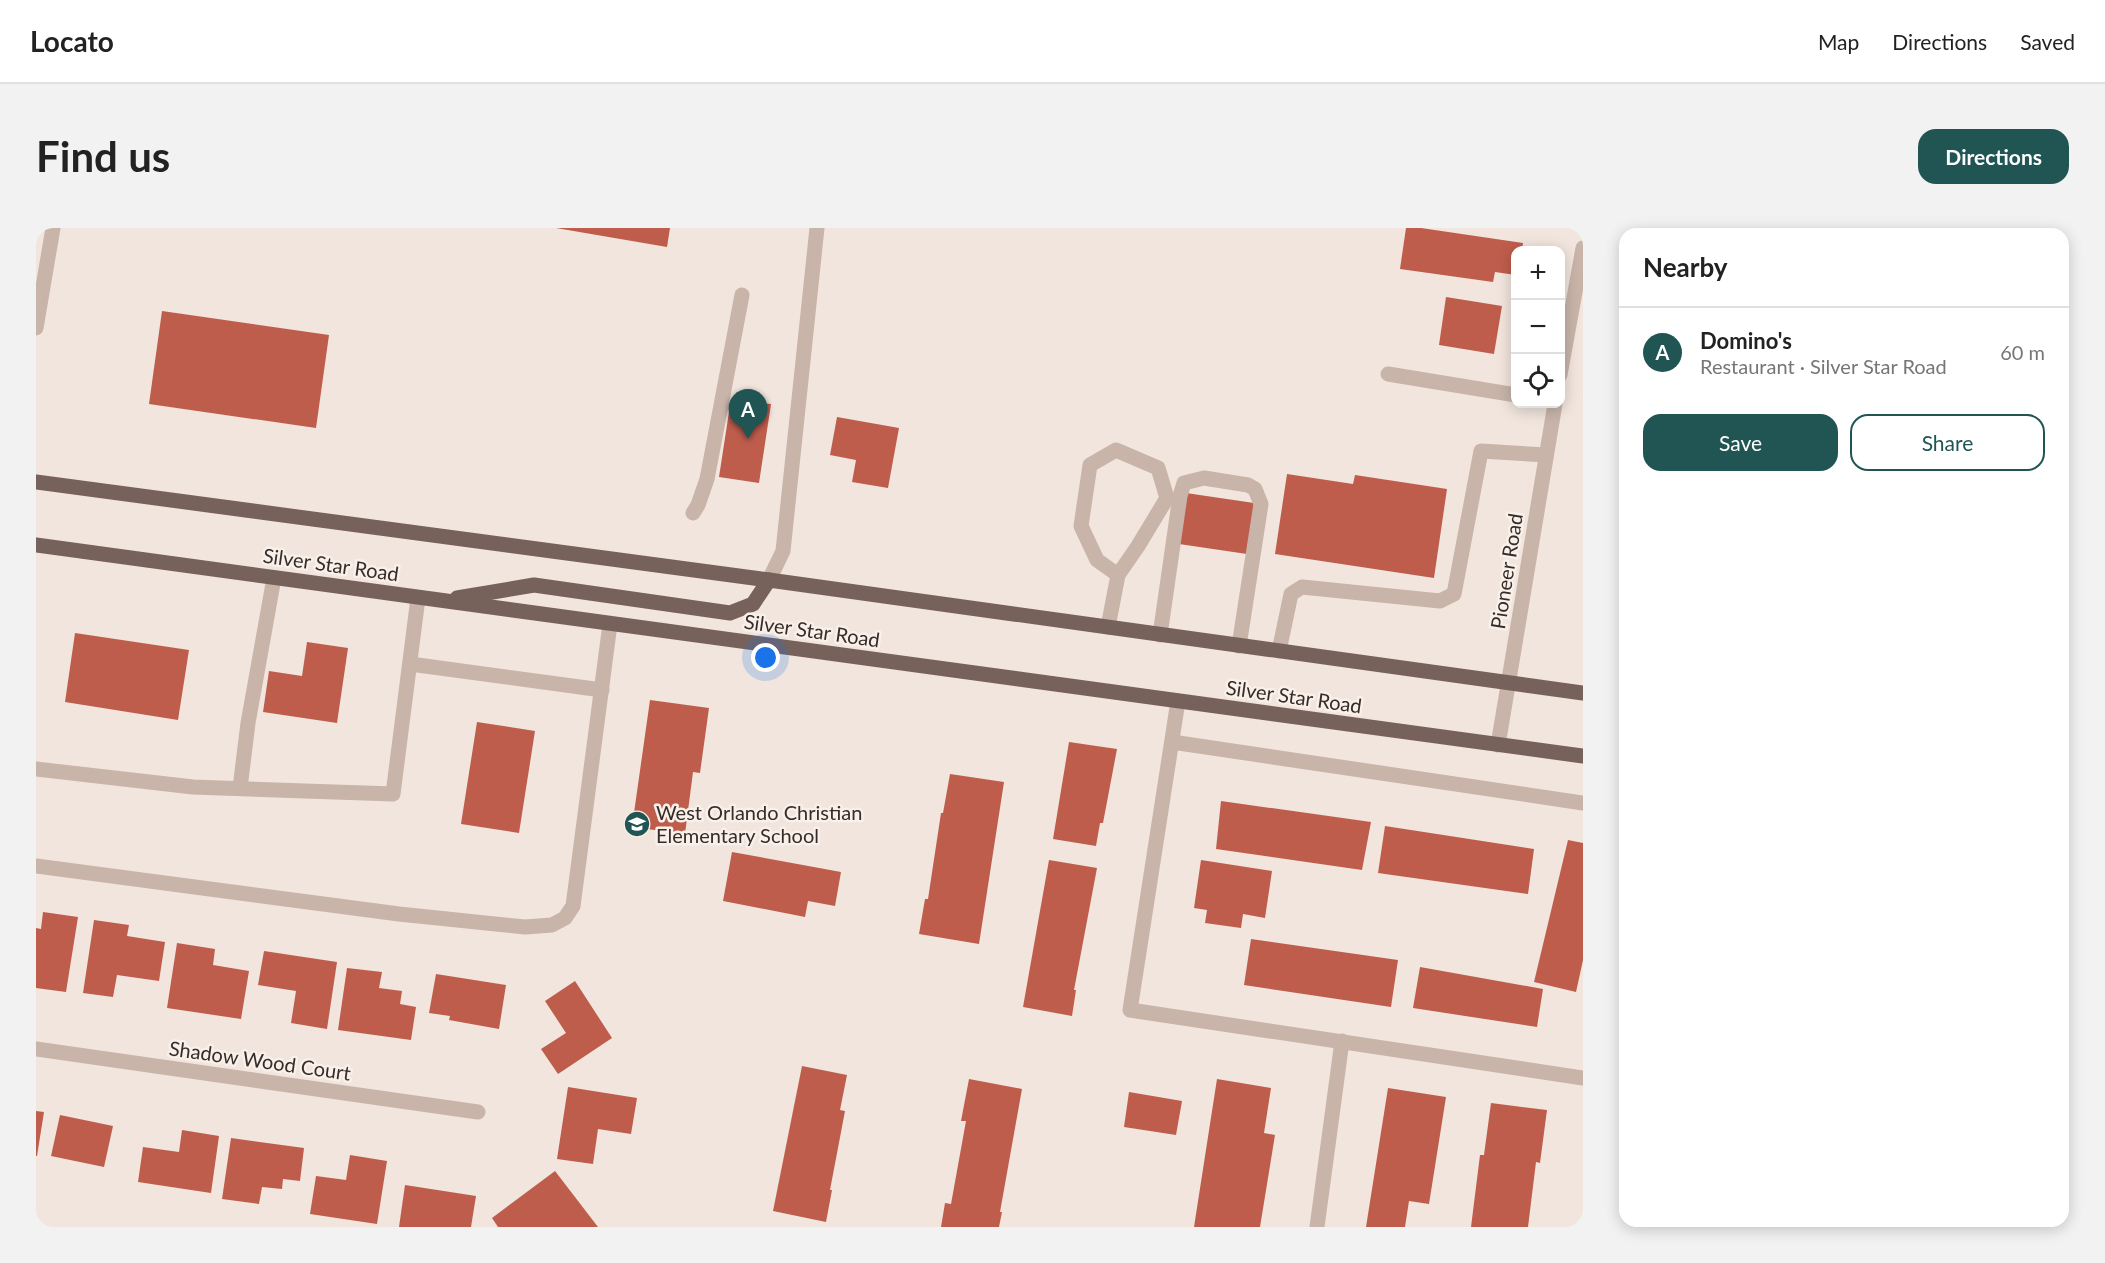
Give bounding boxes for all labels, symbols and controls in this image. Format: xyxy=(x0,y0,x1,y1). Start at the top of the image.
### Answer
text: Locato xyxy=(30,24,114,58)
text: Map xyxy=(1818,29,1859,54)
text: Directions xyxy=(1892,29,1987,54)
text: Saved xyxy=(2020,29,2075,54)
button: Directions xyxy=(1918,129,2069,184)
text: Find us xyxy=(36,131,170,181)
map controls xyxy=(1511,246,1565,408)
button: + xyxy=(1511,246,1565,300)
text: Nearby xyxy=(1643,251,1728,283)
button: − xyxy=(1511,300,1565,354)
text: Domino's xyxy=(1700,327,1792,354)
text: A xyxy=(1656,340,1669,364)
text: 60 m xyxy=(2000,340,2045,364)
button: locate xyxy=(1511,354,1565,408)
text: Restaurant · Silver Star Road xyxy=(1700,354,1947,378)
pin: A xyxy=(728,390,768,439)
button: Save xyxy=(1643,414,1838,471)
button: Share xyxy=(1850,414,2045,471)
street label: Pioneer Road xyxy=(1485,511,1527,631)
street label: Silver Star Road xyxy=(262,543,400,585)
street label: Silver Star Road xyxy=(743,609,881,651)
your location xyxy=(751,643,780,672)
street label: Silver Star Road xyxy=(1225,675,1363,717)
place label: West Orlando Christian Elementary School xyxy=(656,800,862,847)
school or university icon: West Orlando Christian Elementary School xyxy=(622,809,652,839)
street label: Shadow Wood Court xyxy=(168,1035,352,1085)

